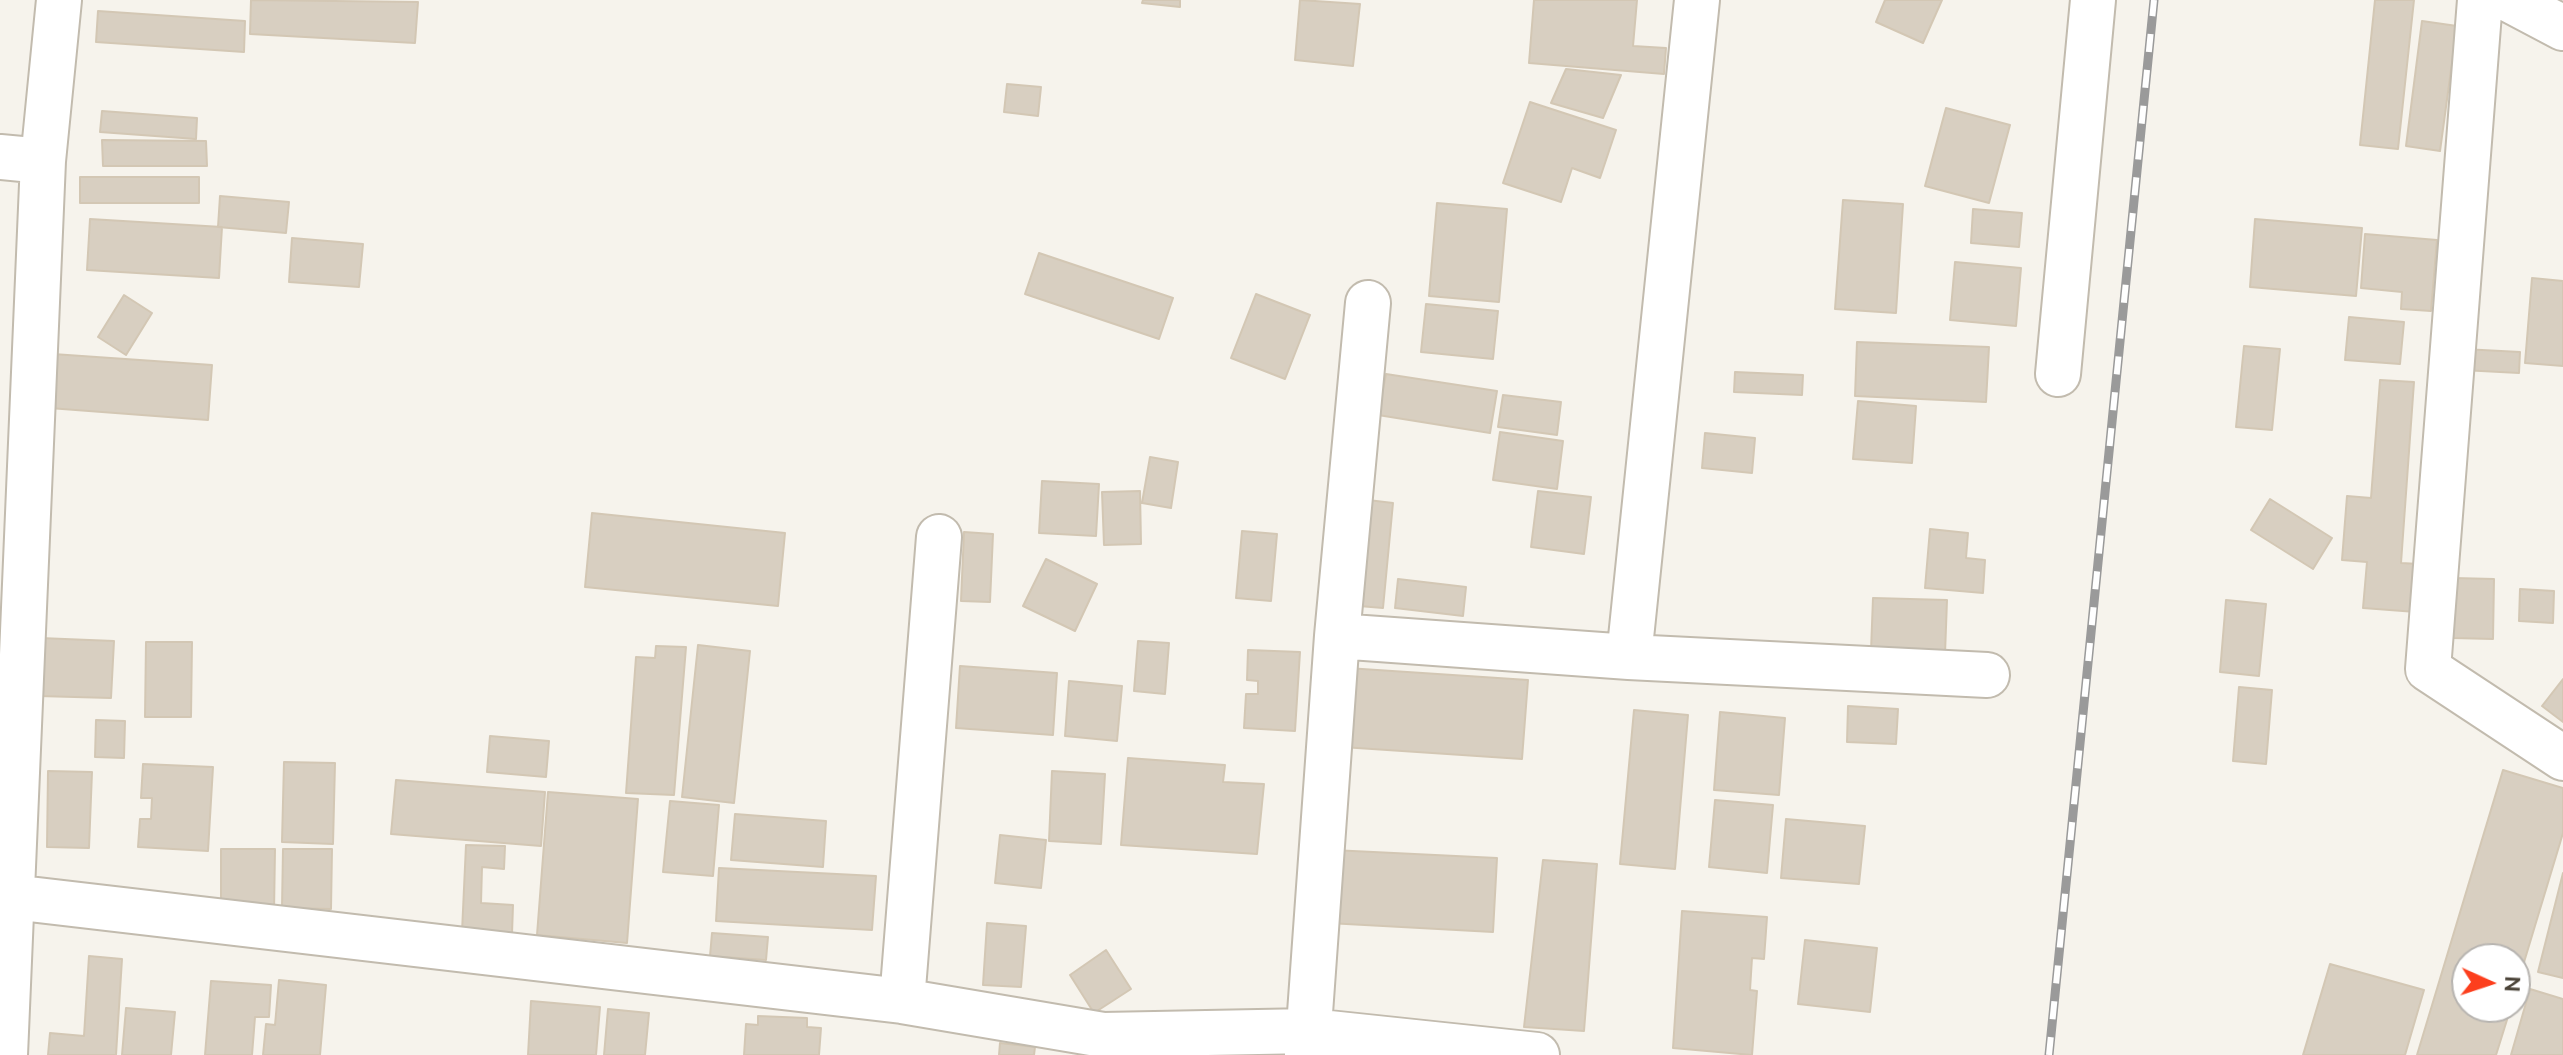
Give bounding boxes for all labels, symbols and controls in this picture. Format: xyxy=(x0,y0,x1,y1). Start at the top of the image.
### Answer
north arrow xyxy=(2451,943,2531,1023)
text: N xyxy=(2501,975,2526,993)

